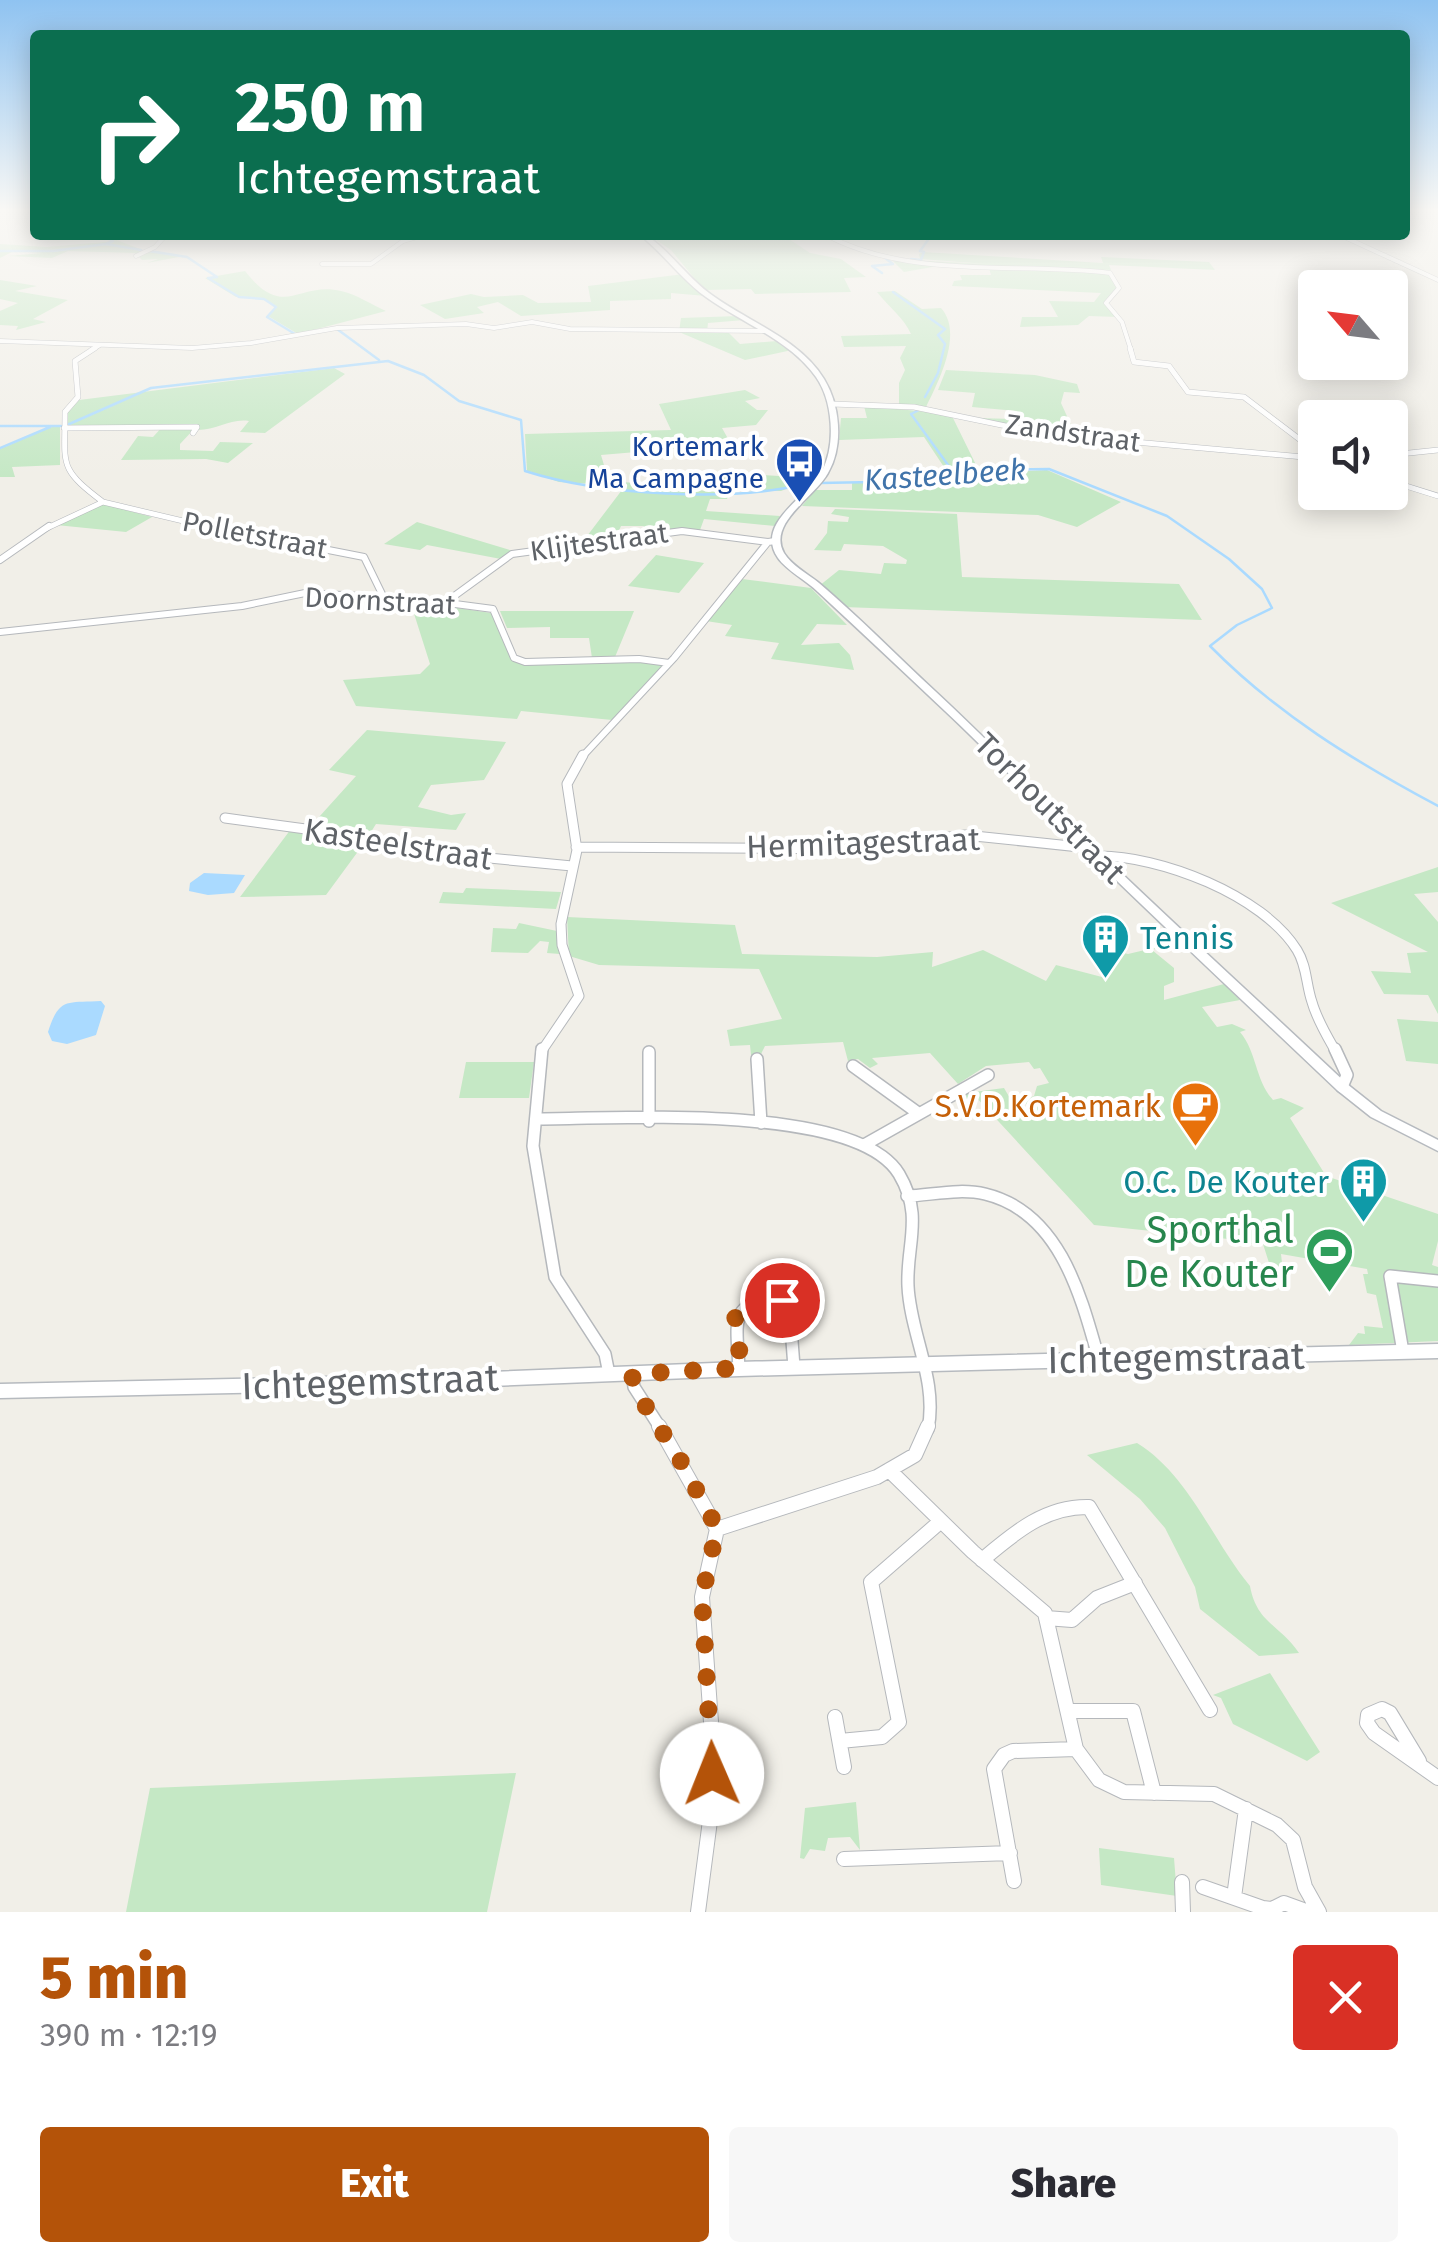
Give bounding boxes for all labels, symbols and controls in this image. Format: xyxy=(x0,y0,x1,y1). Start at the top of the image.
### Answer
text: 250 m xyxy=(235,66,425,150)
icon: right xyxy=(70,70,200,200)
text: Ichtegemstraat xyxy=(235,151,540,205)
north arrow xyxy=(1298,270,1408,380)
map controls xyxy=(1298,270,1408,510)
button: sound xyxy=(1298,400,1408,510)
street label: Zandstraat xyxy=(1003,407,1144,459)
place label: Kortemark Ma Campagne xyxy=(587,430,765,495)
bus stop icon: Kortemark Ma Campagne xyxy=(773,436,825,504)
water label: Kasteelbeek xyxy=(863,451,1027,499)
street label: Polletstraat xyxy=(180,505,331,565)
street label: Klijtestraat xyxy=(528,516,671,568)
street label: Doornstraat xyxy=(304,581,457,621)
street label: Torhoutstraat xyxy=(967,725,1134,892)
street label: Kasteelstraat xyxy=(301,810,495,878)
street label: Hermitagestraat xyxy=(745,820,981,866)
building icon: Tennis xyxy=(1079,912,1131,980)
place label: Tennis xyxy=(1140,919,1234,957)
cafe icon: S.V.D.Kortemark xyxy=(1170,1080,1222,1148)
place label: S.V.D.Kortemark xyxy=(934,1087,1162,1125)
building icon: O.C. De Kouter xyxy=(1338,1156,1390,1224)
place label: O.C. De Kouter xyxy=(1123,1163,1330,1201)
place label: Sporthal De Kouter xyxy=(1124,1207,1294,1297)
sports icon: Sporthal De Kouter xyxy=(1303,1226,1355,1294)
pin xyxy=(740,1258,825,1343)
icon: arrive xyxy=(755,1273,810,1328)
street label: Ichtegemstraat xyxy=(1047,1333,1305,1383)
street label: Ichtegemstraat xyxy=(240,1355,500,1409)
position arrow xyxy=(660,1722,764,1826)
text: 5 min xyxy=(40,1942,188,2014)
button: close xyxy=(1293,1945,1398,2050)
text: 390 m · 12:19 xyxy=(40,2016,218,2054)
button: Exit xyxy=(40,2127,709,2242)
button: Share xyxy=(729,2127,1398,2242)

